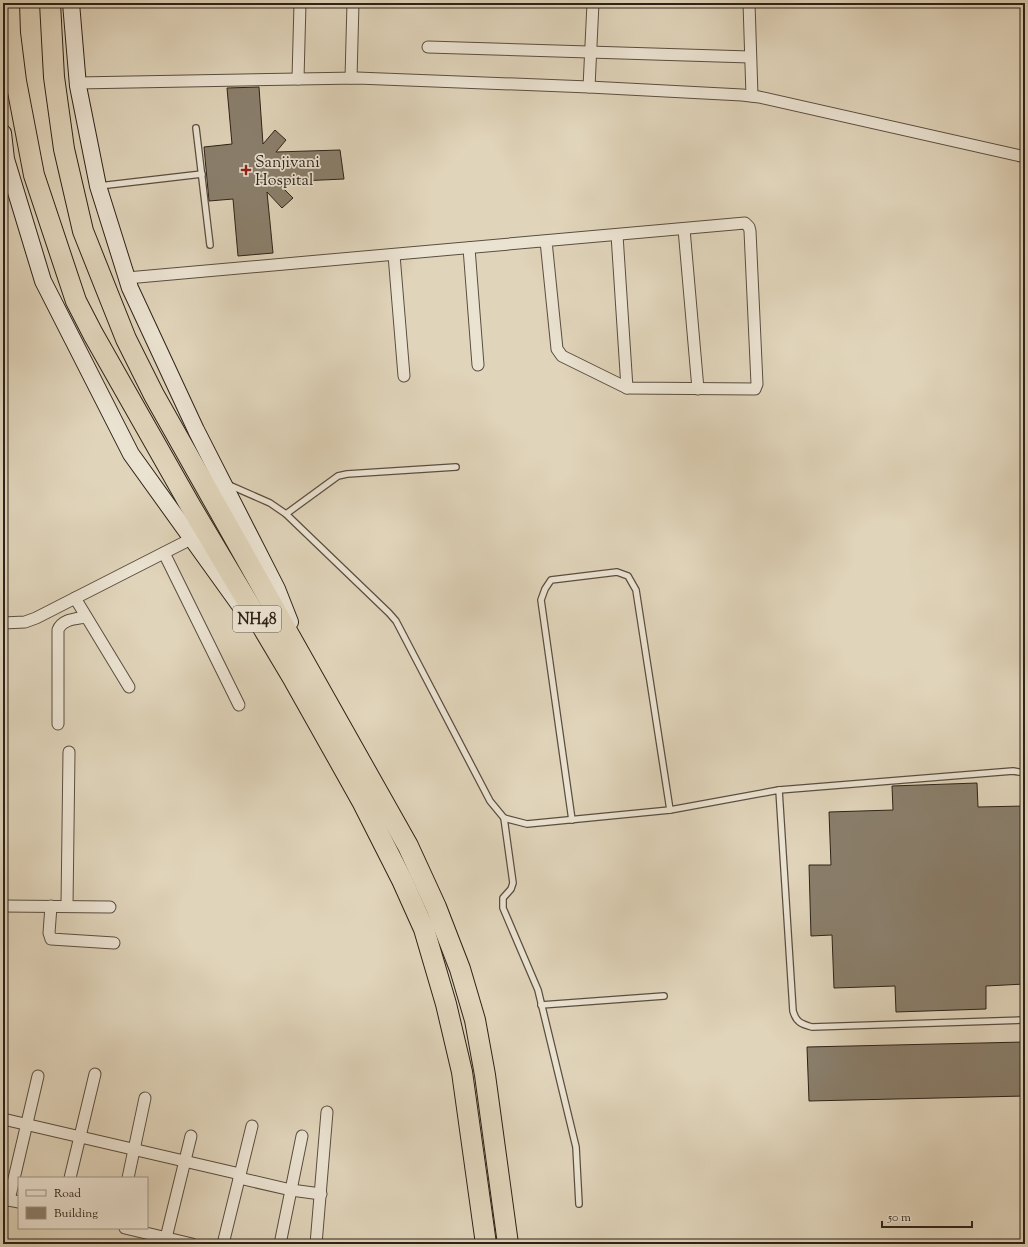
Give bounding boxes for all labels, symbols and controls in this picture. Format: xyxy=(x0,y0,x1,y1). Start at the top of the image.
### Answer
place label: Sanjivani Hospital xyxy=(255,152,320,193)
marker: Sanjivani Hospital xyxy=(240,164,252,176)
road number: NH48 xyxy=(233,606,281,632)
legend xyxy=(18,1177,148,1229)
text: Road xyxy=(54,1185,81,1203)
scale bar xyxy=(882,1203,972,1229)
text: Building xyxy=(54,1205,98,1223)
text: 50 m xyxy=(887,1209,911,1227)

